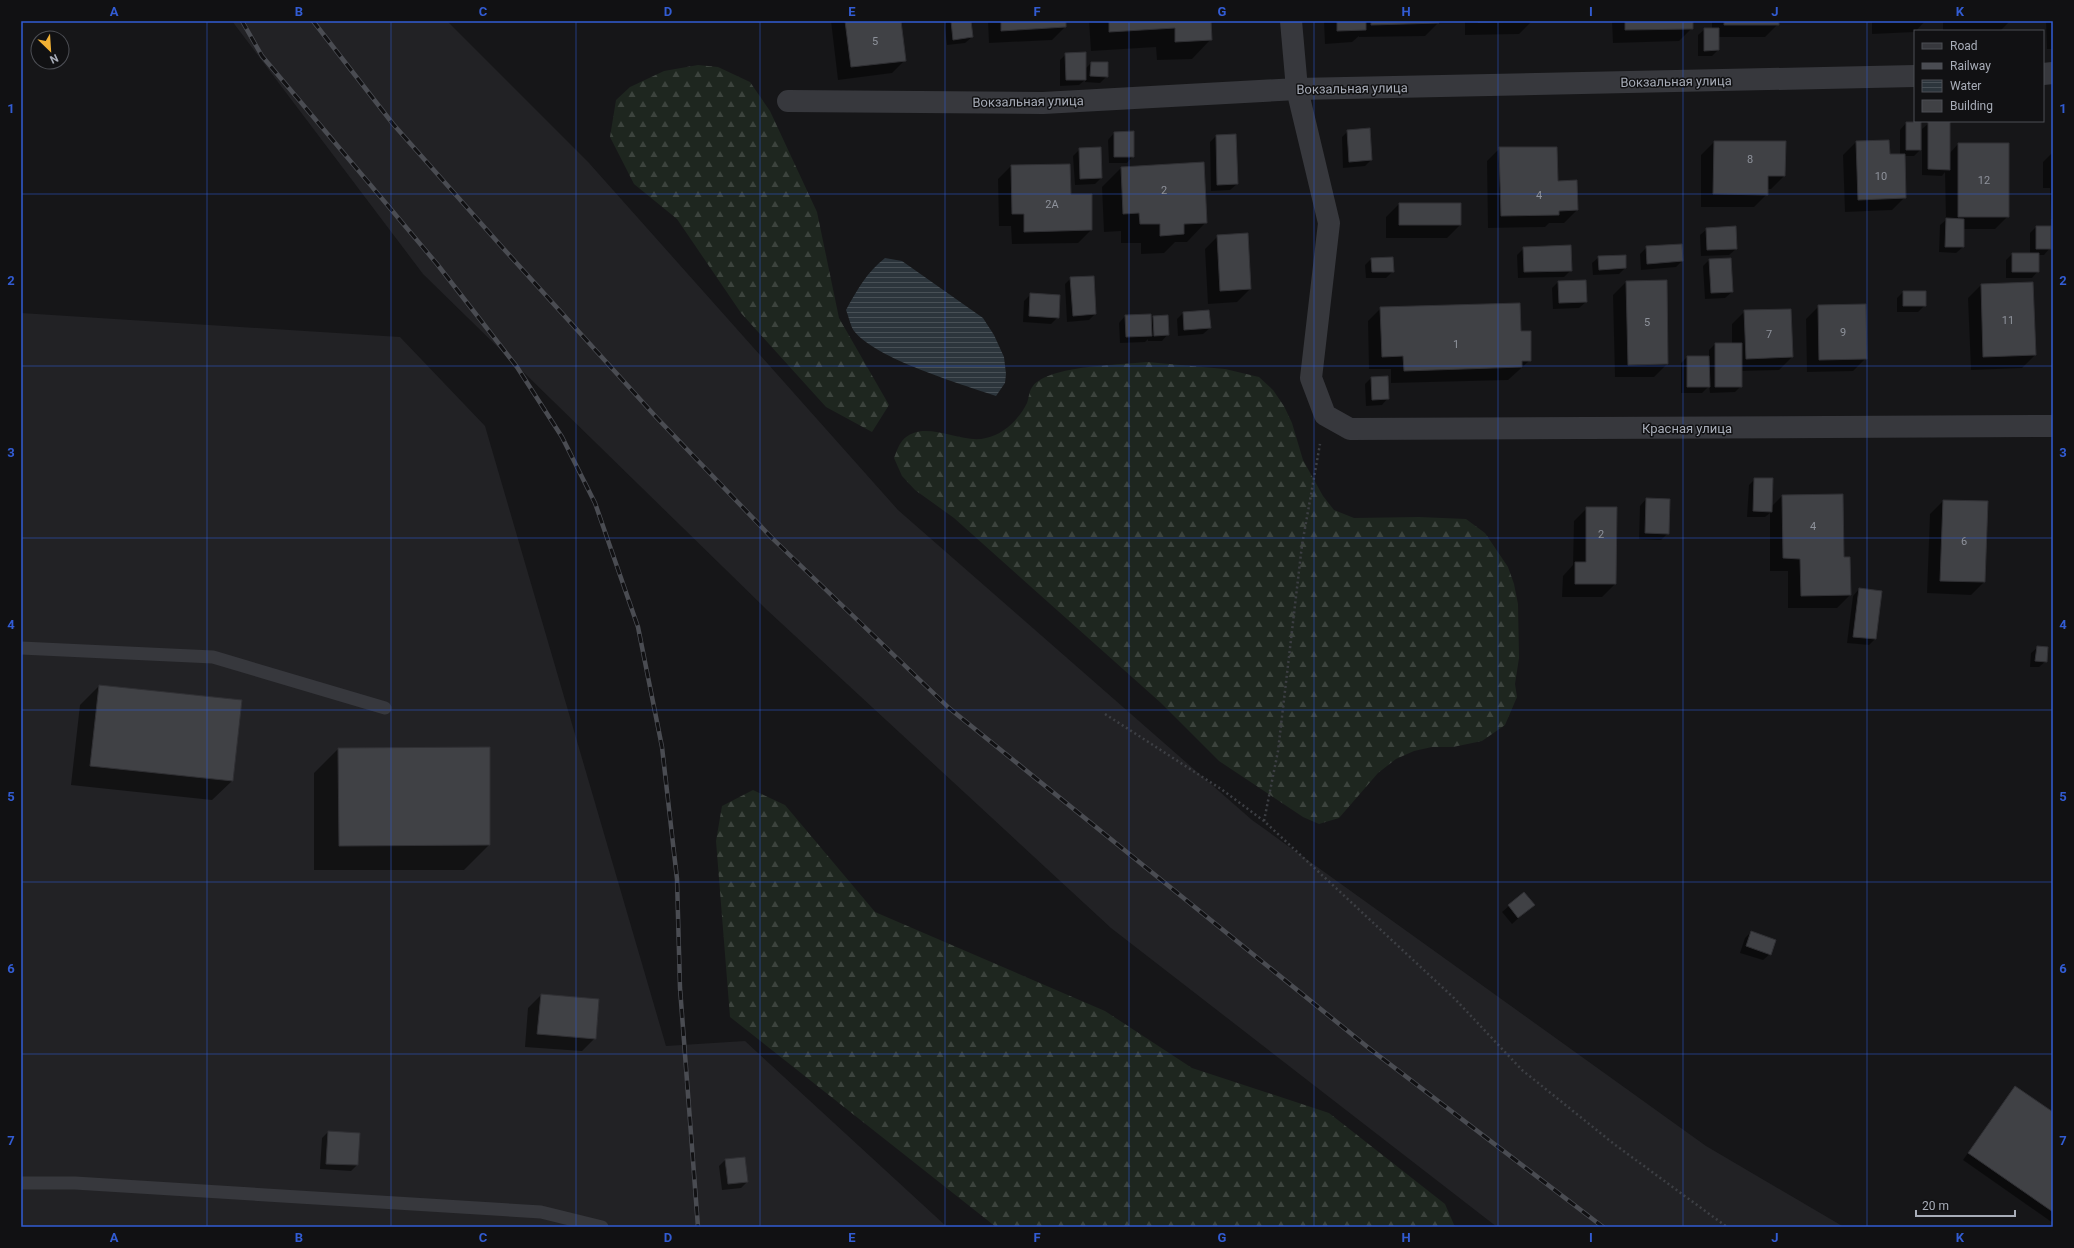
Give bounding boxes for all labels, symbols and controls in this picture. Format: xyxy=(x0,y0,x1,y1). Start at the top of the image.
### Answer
text: A xyxy=(110,4,119,19)
text: B xyxy=(295,4,303,19)
text: C xyxy=(479,4,488,19)
text: D xyxy=(664,4,672,19)
text: E xyxy=(848,4,856,19)
text: F xyxy=(1033,4,1041,19)
text: G xyxy=(1218,4,1227,19)
text: H xyxy=(1401,4,1411,19)
text: I xyxy=(1589,4,1593,19)
text: J xyxy=(1771,4,1779,19)
text: K xyxy=(1956,4,1965,19)
north arrow xyxy=(30,30,70,70)
legend xyxy=(1914,30,2044,122)
house number: 5 xyxy=(872,35,878,48)
text: Road xyxy=(1950,39,1978,53)
text: N xyxy=(48,51,60,66)
text: Railway xyxy=(1950,59,1991,73)
street label: Вокзальная улица xyxy=(1620,73,1732,90)
text: Water xyxy=(1950,79,1981,93)
street label: Вокзальная улица xyxy=(1296,80,1408,97)
street label: Вокзальная улица xyxy=(972,93,1084,110)
text: Building xyxy=(1950,99,1993,113)
text: 1 xyxy=(7,101,15,116)
text: 1 xyxy=(2059,101,2067,116)
house number: 8 xyxy=(1747,153,1753,166)
house number: 10 xyxy=(1875,170,1887,183)
house number: 12 xyxy=(1978,174,1990,187)
house number: 2 xyxy=(1161,184,1167,197)
house number: 4 xyxy=(1536,189,1542,202)
house number: 2А xyxy=(1045,198,1060,211)
text: 2 xyxy=(7,273,15,288)
text: 2 xyxy=(2059,273,2067,288)
house number: 11 xyxy=(2002,314,2014,327)
house number: 5 xyxy=(1644,316,1650,329)
house number: 9 xyxy=(1840,326,1846,339)
house number: 7 xyxy=(1766,328,1772,341)
house number: 1 xyxy=(1453,338,1459,351)
street label: Красная улица xyxy=(1642,421,1732,436)
text: 3 xyxy=(7,445,15,460)
text: 3 xyxy=(2059,445,2067,460)
house number: 4 xyxy=(1810,520,1816,533)
house number: 2 xyxy=(1598,528,1604,541)
house number: 6 xyxy=(1961,535,1967,548)
text: 4 xyxy=(7,617,15,632)
text: 4 xyxy=(2059,617,2067,632)
text: 5 xyxy=(7,789,15,804)
text: 5 xyxy=(2059,789,2067,804)
text: 6 xyxy=(7,961,15,976)
text: 6 xyxy=(2059,961,2067,976)
text: 7 xyxy=(7,1133,15,1148)
text: 7 xyxy=(2059,1133,2067,1148)
scale bar xyxy=(1916,1192,2015,1218)
text: 20 m xyxy=(1922,1199,1949,1213)
text: A xyxy=(110,1230,119,1245)
text: B xyxy=(295,1230,303,1245)
text: C xyxy=(479,1230,488,1245)
text: D xyxy=(664,1230,672,1245)
text: E xyxy=(848,1230,856,1245)
text: F xyxy=(1033,1230,1041,1245)
text: G xyxy=(1218,1230,1227,1245)
text: H xyxy=(1401,1230,1411,1245)
text: I xyxy=(1589,1230,1593,1245)
text: J xyxy=(1771,1230,1779,1245)
text: K xyxy=(1956,1230,1965,1245)

